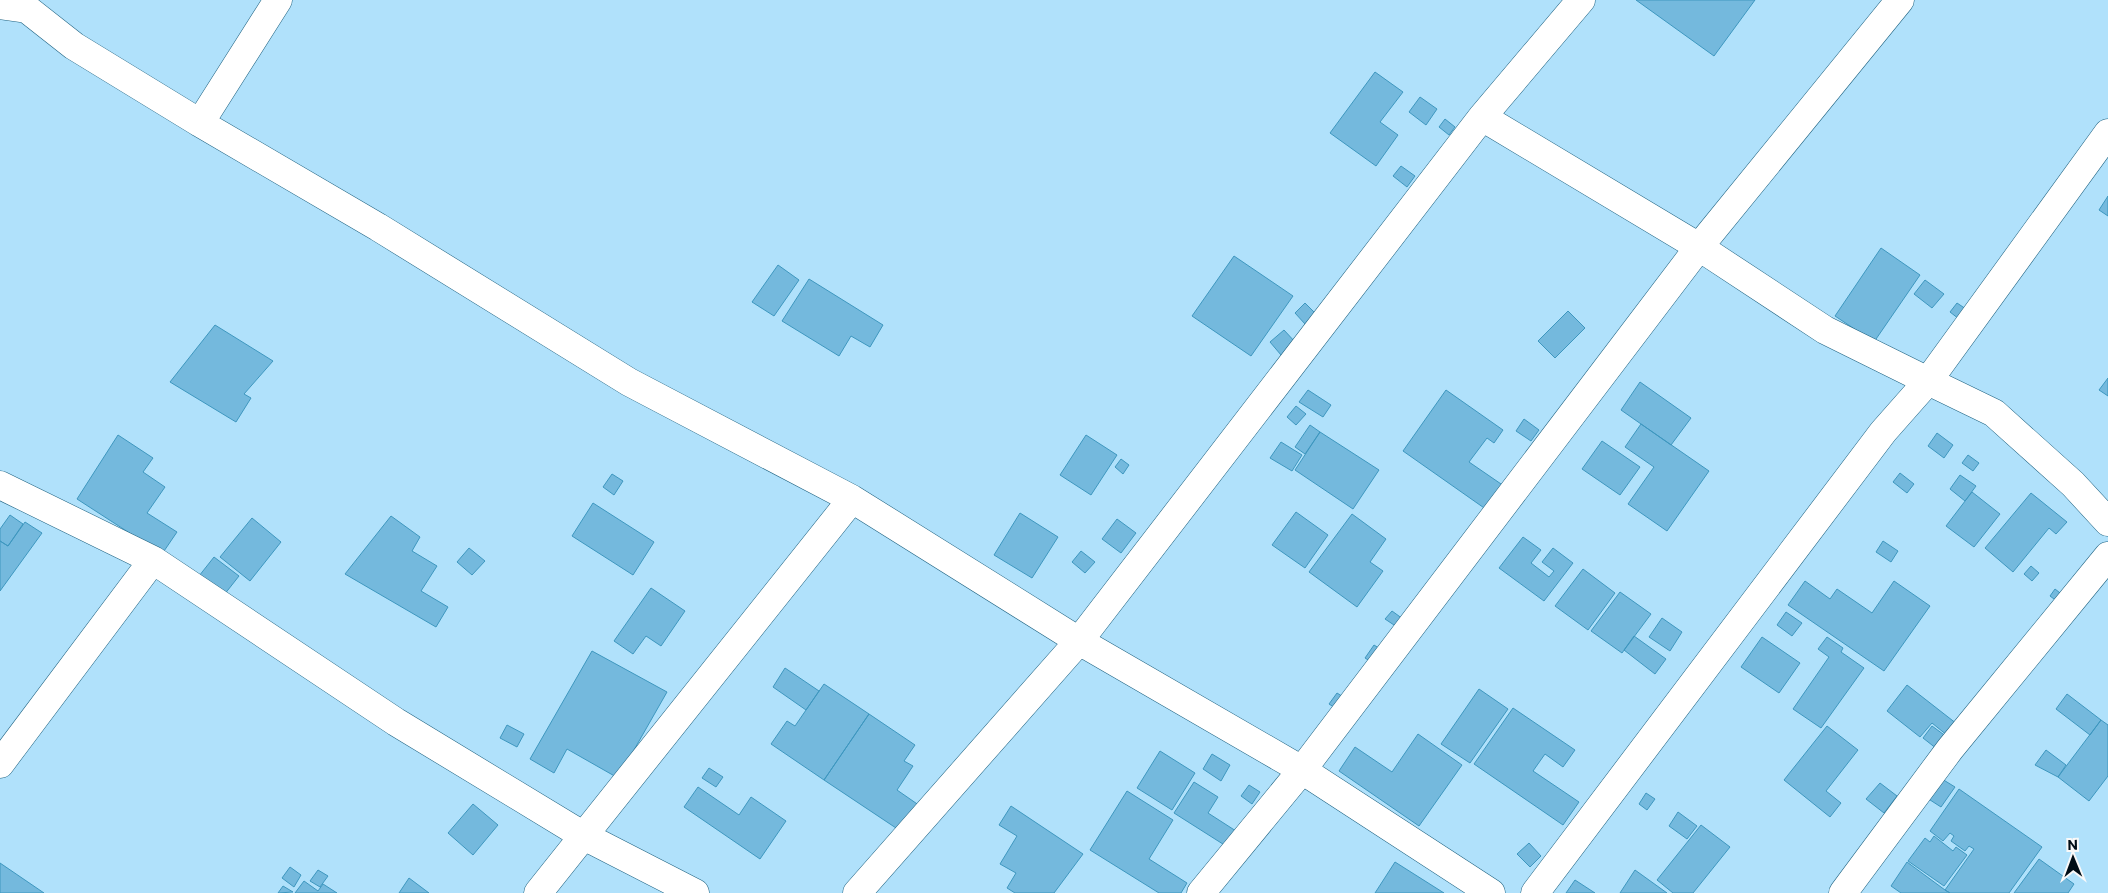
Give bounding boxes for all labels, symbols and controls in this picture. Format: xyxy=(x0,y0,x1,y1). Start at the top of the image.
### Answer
north arrow xyxy=(2048,833,2098,883)
text: N xyxy=(2067,836,2078,853)

